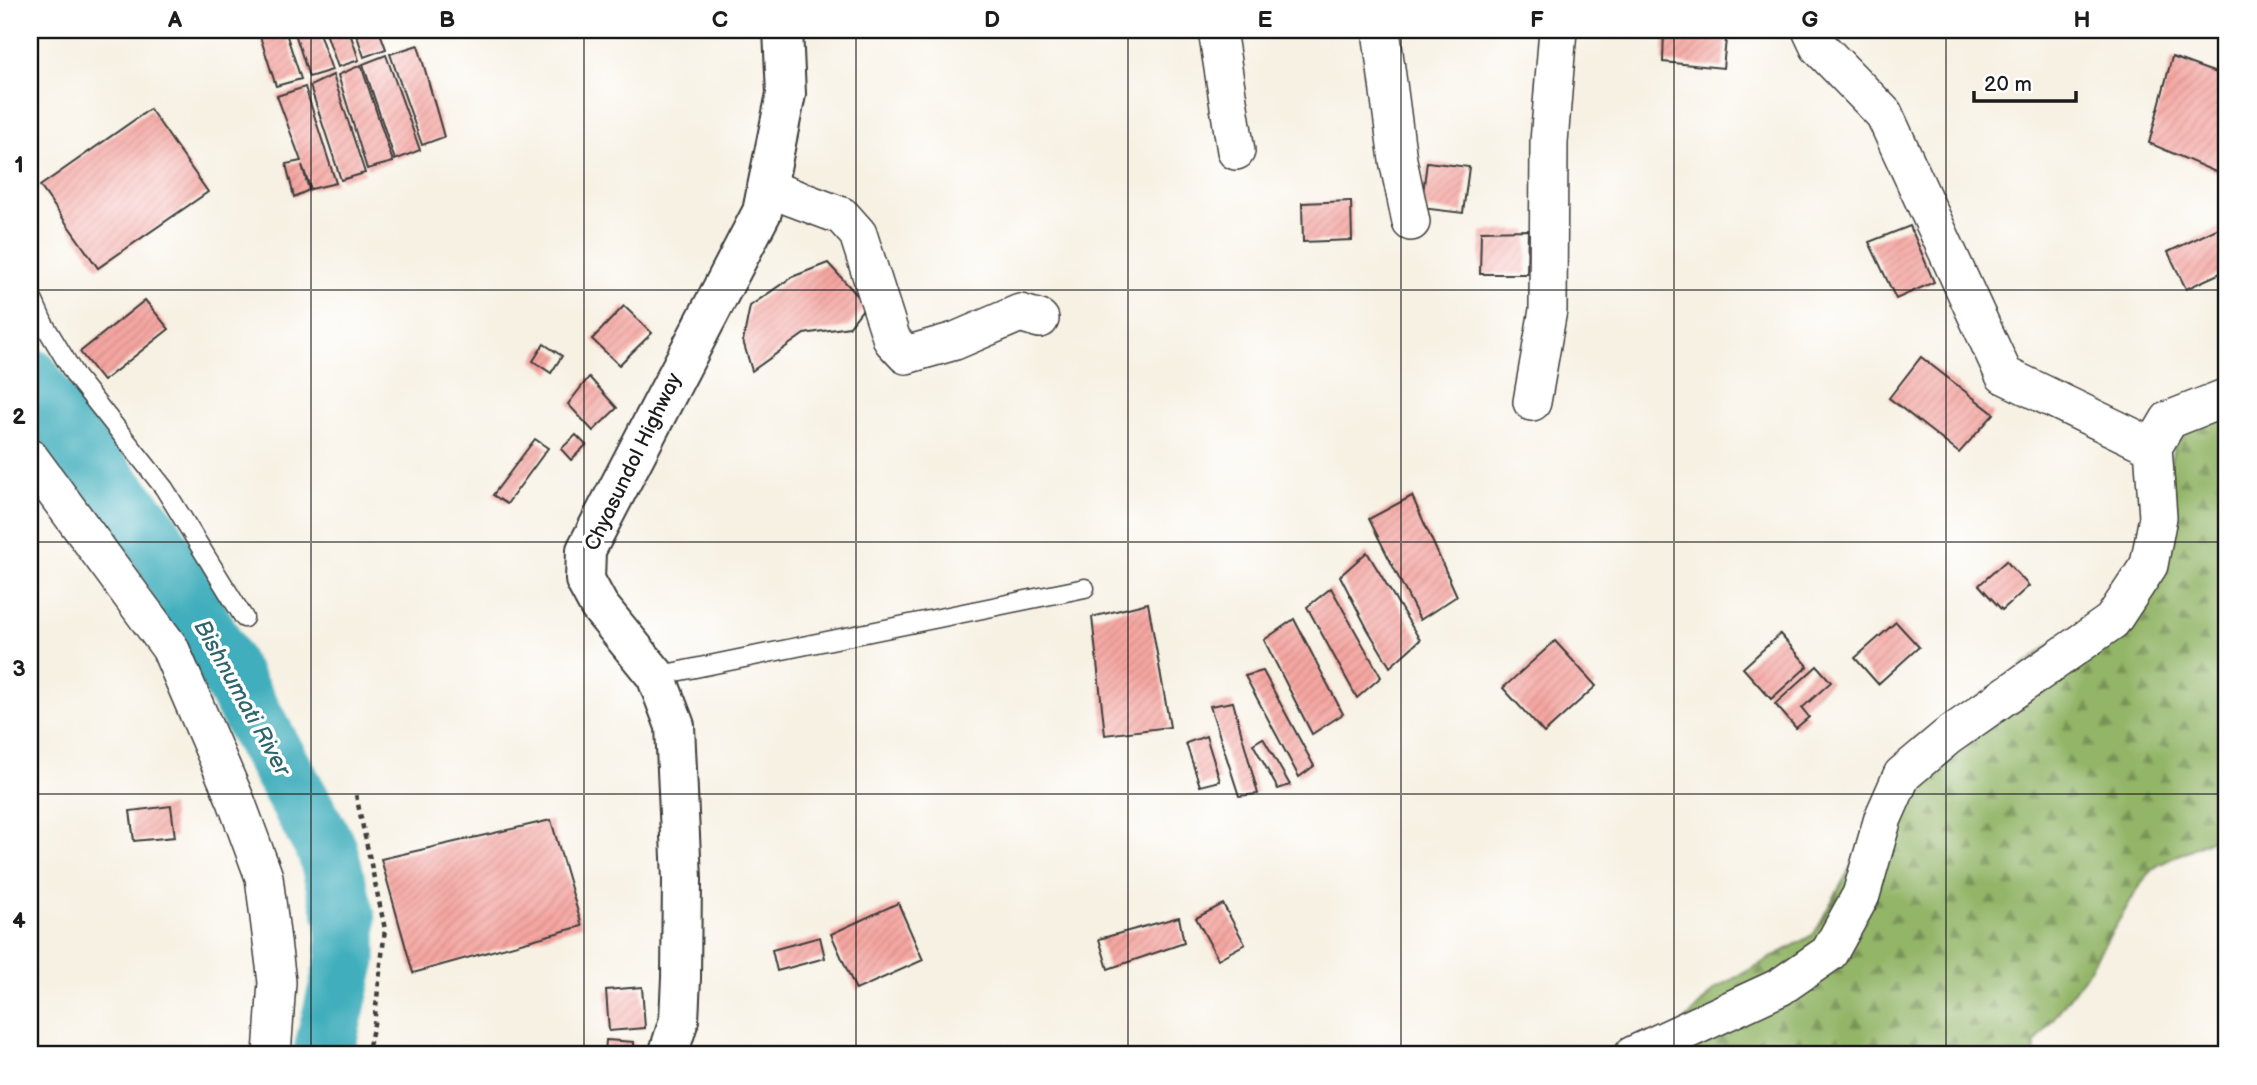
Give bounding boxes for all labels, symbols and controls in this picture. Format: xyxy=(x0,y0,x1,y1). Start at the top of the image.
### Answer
text: A xyxy=(167,6,183,34)
text: B xyxy=(439,6,455,34)
text: C xyxy=(712,6,728,34)
text: D xyxy=(984,6,1000,34)
text: E xyxy=(1258,6,1273,34)
text: F xyxy=(1530,6,1544,34)
text: G xyxy=(1802,6,1819,34)
text: H xyxy=(2073,6,2091,34)
scale bar xyxy=(1974,60,2075,104)
text: 20 m xyxy=(1984,72,2032,97)
text: 1 xyxy=(14,151,24,179)
street label: Chyasundol Highway xyxy=(579,369,687,555)
text: 2 xyxy=(12,403,26,431)
water label: Bishnumati River xyxy=(188,615,297,782)
text: 3 xyxy=(12,655,26,683)
text: 4 xyxy=(12,907,26,935)

